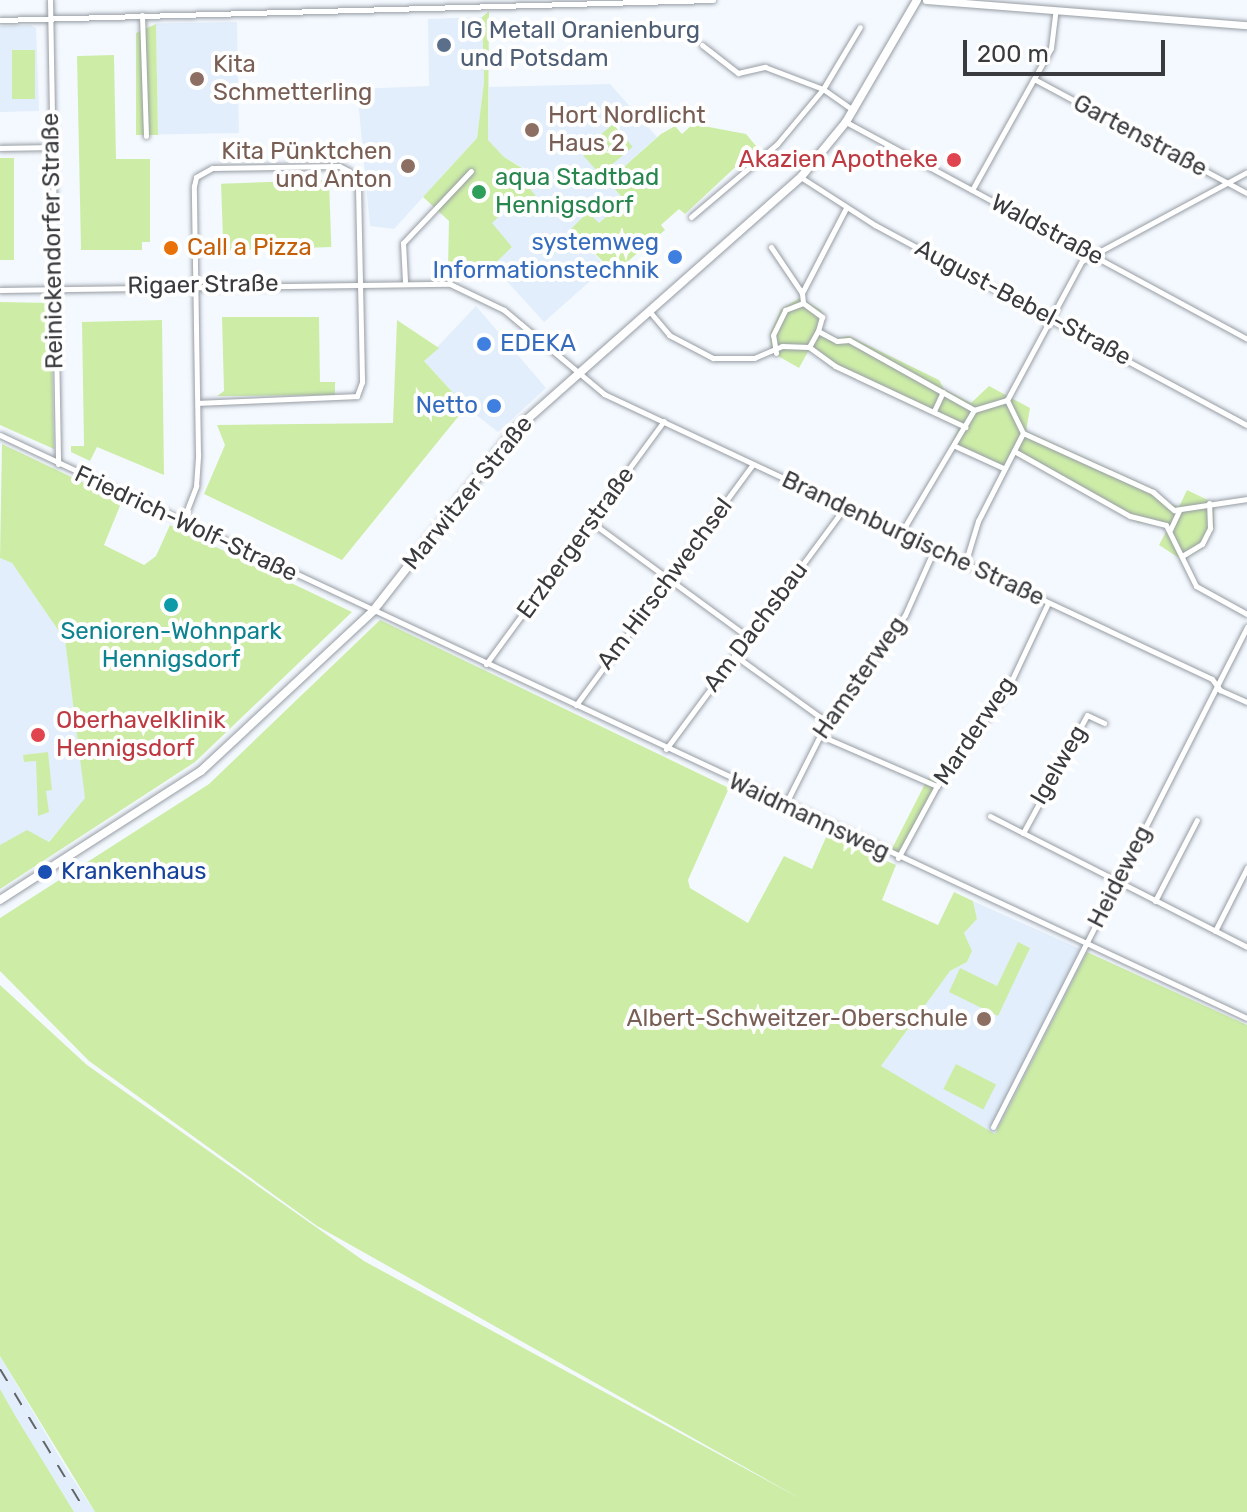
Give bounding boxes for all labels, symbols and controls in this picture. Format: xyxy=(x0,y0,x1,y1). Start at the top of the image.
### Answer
place label: IG Metall Oranienburg und Potsdam xyxy=(460,17,700,73)
scale bar xyxy=(967,24,1169,74)
marker: IG Metall Oranienburg und Potsdam xyxy=(435,36,453,54)
text: 200 m xyxy=(977,40,1049,68)
place label: Kita Schmetterling xyxy=(213,51,372,107)
marker: Kita Schmetterling xyxy=(188,70,206,88)
street label: Gartenstraße xyxy=(1068,89,1212,183)
place label: Hort Nordlicht Haus 2 xyxy=(548,102,706,158)
street label: Reinickendorfer Straße xyxy=(36,112,70,370)
marker: Hort Nordlicht Haus 2 xyxy=(523,121,541,139)
place label: Kita Pünktchen und Anton xyxy=(221,138,392,194)
place label: Akazien Apotheke xyxy=(738,146,938,174)
marker: Akazien Apotheke xyxy=(945,151,963,169)
marker: Kita Pünktchen und Anton xyxy=(399,157,417,175)
place label: aqua Stadtbad Hennigsdorf xyxy=(495,164,659,220)
marker: aqua Stadtbad Hennigsdorf xyxy=(470,183,488,201)
street label: Waldstraße xyxy=(986,188,1108,272)
place label: systemweg Informationstechnik xyxy=(433,229,659,285)
place label: Call a Pizza xyxy=(187,234,312,262)
street label: August-Bebel-Straße xyxy=(910,234,1136,372)
marker: Call a Pizza xyxy=(162,239,180,257)
marker: systemweg Informationstechnik xyxy=(666,248,684,266)
street label: Rigaer Straße xyxy=(127,269,279,301)
place label: EDEKA xyxy=(500,330,576,358)
marker: EDEKA xyxy=(475,335,493,353)
place label: Netto xyxy=(415,392,478,420)
marker: Netto xyxy=(485,397,503,415)
street label: Marwitzer Straße xyxy=(397,410,539,576)
street label: Friedrich-Wolf-Straße xyxy=(70,460,302,588)
street label: Erzbergerstraße xyxy=(511,461,641,625)
street label: Brandenburgische Straße xyxy=(777,465,1049,613)
street label: Am Hirschwechsel xyxy=(591,493,739,675)
street label: Am Dachsbau xyxy=(698,556,814,698)
marker: Senioren-Wohnpark Hennigsdorf xyxy=(162,596,180,614)
street label: Hamsterweg xyxy=(807,611,913,745)
place label: Senioren-Wohnpark Hennigsdorf xyxy=(60,618,282,674)
street label: Marderweg xyxy=(928,671,1022,791)
place label: Oberhavelklinik Hennigsdorf xyxy=(56,707,226,763)
street label: Igelweg xyxy=(1025,720,1093,810)
marker: Oberhavelklinik Hennigsdorf xyxy=(27,724,49,746)
street label: Waidmannsweg xyxy=(724,767,894,867)
street label: Heideweg xyxy=(1082,821,1158,933)
place label: Krankenhaus xyxy=(61,858,206,886)
marker: Krankenhaus xyxy=(36,863,54,881)
place label: Albert-Schweitzer-Oberschule xyxy=(627,1005,968,1033)
marker: Albert-Schweitzer-Oberschule xyxy=(975,1010,993,1028)

